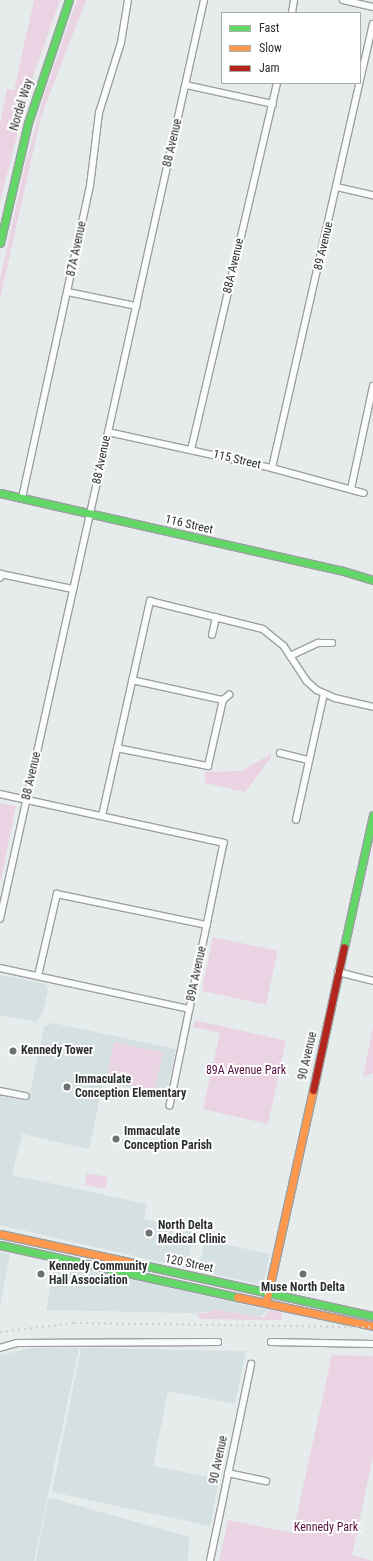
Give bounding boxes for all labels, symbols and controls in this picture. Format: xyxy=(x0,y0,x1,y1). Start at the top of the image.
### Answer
legend xyxy=(221,12,361,84)
text: Fast xyxy=(259,21,279,35)
text: Slow xyxy=(259,41,282,55)
text: Jam xyxy=(259,61,280,75)
street label: Nordel Way xyxy=(7,77,37,133)
street label: 88 Avenue xyxy=(160,117,186,169)
street label: 87A Avenue xyxy=(64,220,90,278)
street label: 89 Avenue xyxy=(311,220,337,272)
street label: 88A Avenue xyxy=(221,237,247,295)
street label: 88 Avenue xyxy=(90,434,114,486)
street label: 115 Street xyxy=(212,448,262,472)
street label: 116 Street xyxy=(164,513,214,537)
street label: 88 Avenue xyxy=(19,750,45,802)
street label: 89A Avenue xyxy=(184,945,210,1003)
street label: 90 Avenue xyxy=(295,1030,321,1082)
place label: Kennedy Tower xyxy=(21,1044,93,1058)
marker: Kennedy Tower xyxy=(8,1046,18,1056)
park label: 89A Avenue Park xyxy=(206,1064,286,1078)
place label: Immaculate Conception Elementary xyxy=(75,1073,186,1101)
marker: Immaculate Conception Elementary xyxy=(62,1082,72,1092)
place label: Immaculate Conception Parish xyxy=(124,1125,212,1153)
marker: Immaculate Conception Parish xyxy=(111,1134,121,1144)
place label: North Delta Medical Clinic xyxy=(158,1219,226,1247)
marker: North Delta Medical Clinic xyxy=(143,1227,155,1239)
street label: 120 Street xyxy=(164,1252,214,1276)
place label: Kennedy Community Hall Association xyxy=(49,1260,147,1288)
marker: Kennedy Community Hall Association xyxy=(36,1269,46,1279)
marker: Muse North Delta xyxy=(298,1269,308,1279)
place label: Muse North Delta xyxy=(261,1281,345,1295)
street label: 90 Avenue xyxy=(207,1434,231,1486)
park label: Kennedy Park xyxy=(294,1521,358,1535)

